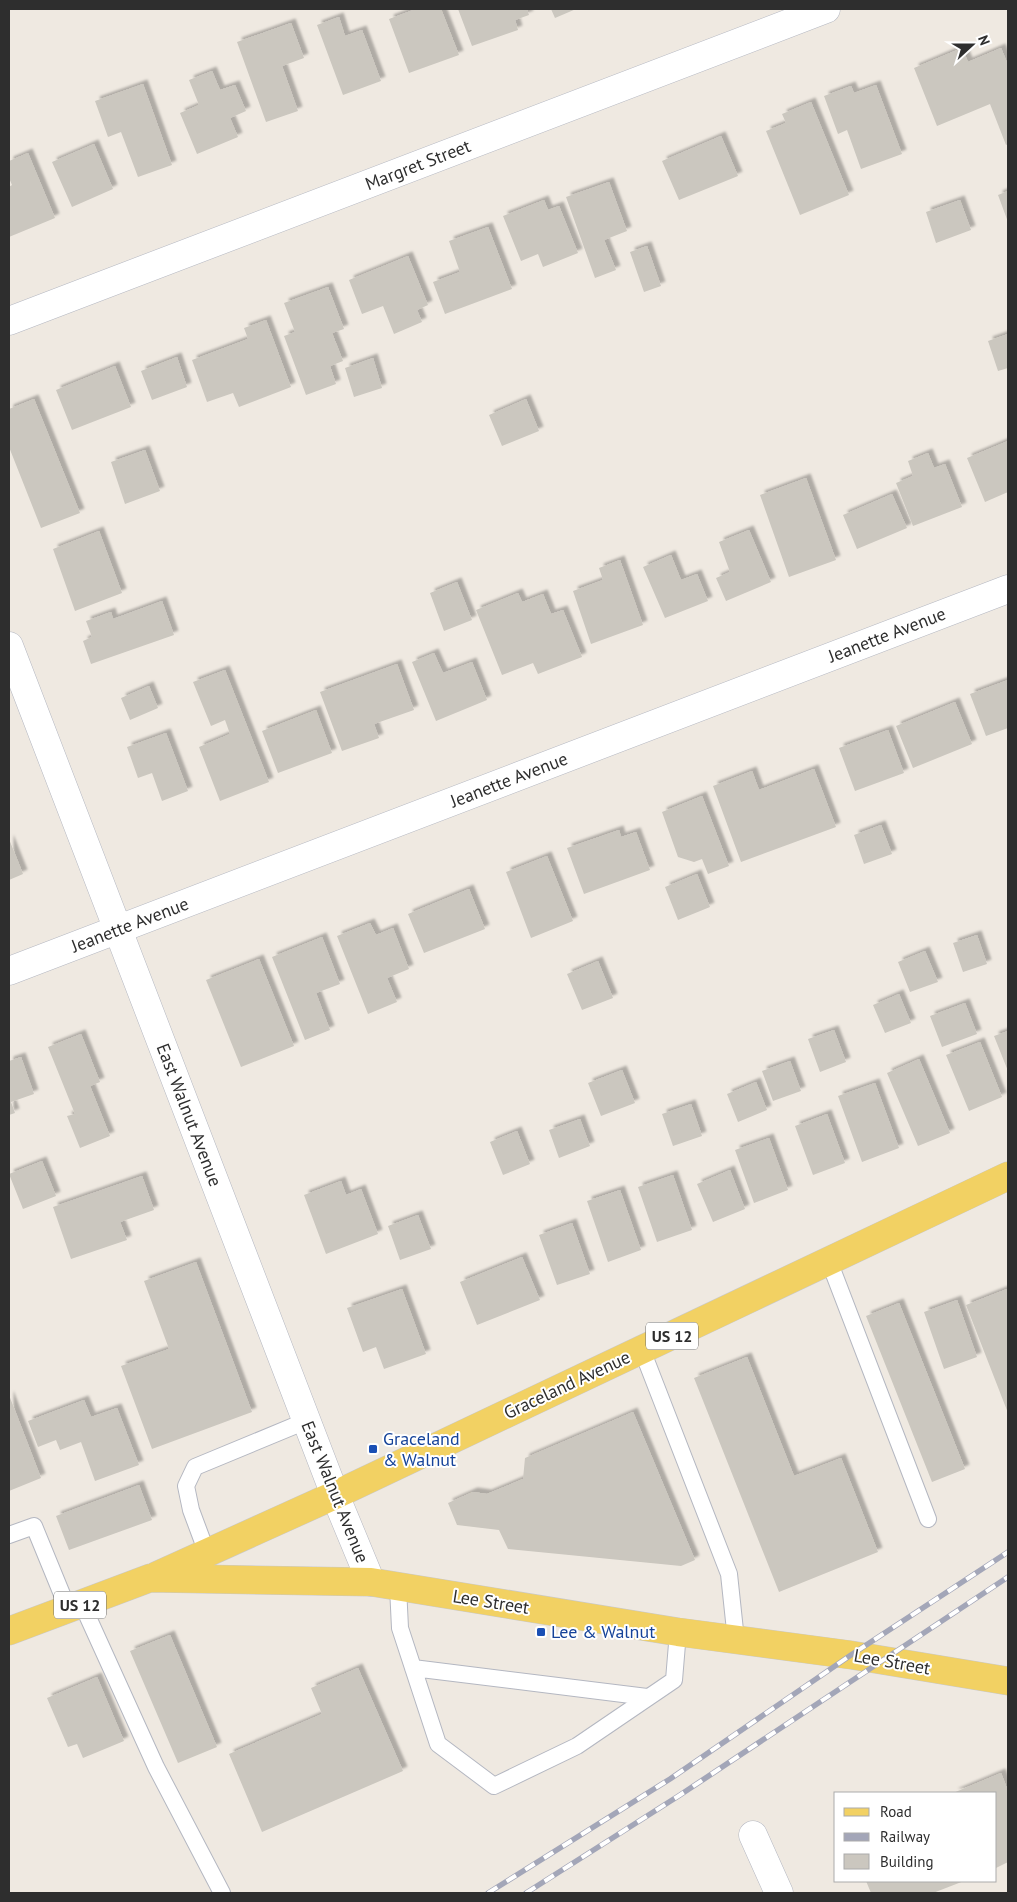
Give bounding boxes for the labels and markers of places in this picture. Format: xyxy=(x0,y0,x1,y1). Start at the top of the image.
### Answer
place label: Graceland & Walnut xyxy=(383,1427,460,1471)
marker: Graceland & Walnut xyxy=(367,1443,379,1455)
place label: Lee & Walnut xyxy=(551,1620,655,1643)
marker: Lee & Walnut xyxy=(535,1626,547,1638)

